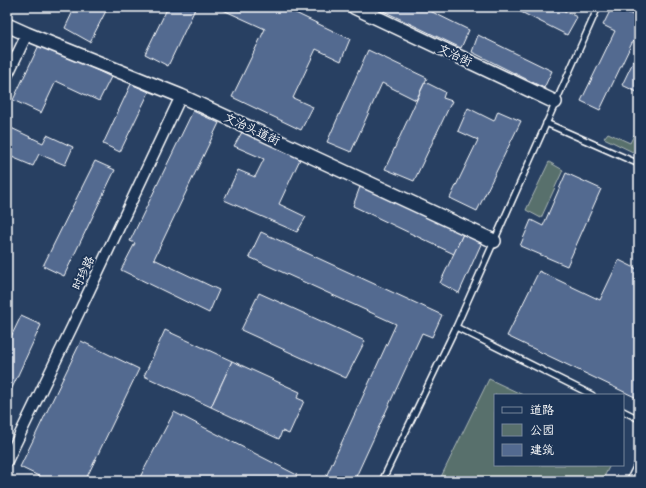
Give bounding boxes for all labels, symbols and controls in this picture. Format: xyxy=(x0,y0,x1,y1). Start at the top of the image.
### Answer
street label: 文治街 xyxy=(436,41,474,69)
street label: 文治头道街 xyxy=(222,110,282,148)
street label: 时珍路 xyxy=(69,254,97,292)
legend xyxy=(494,394,624,466)
text: 道路 xyxy=(530,403,554,417)
text: 公园 xyxy=(530,423,554,437)
text: 建筑 xyxy=(530,443,554,457)

